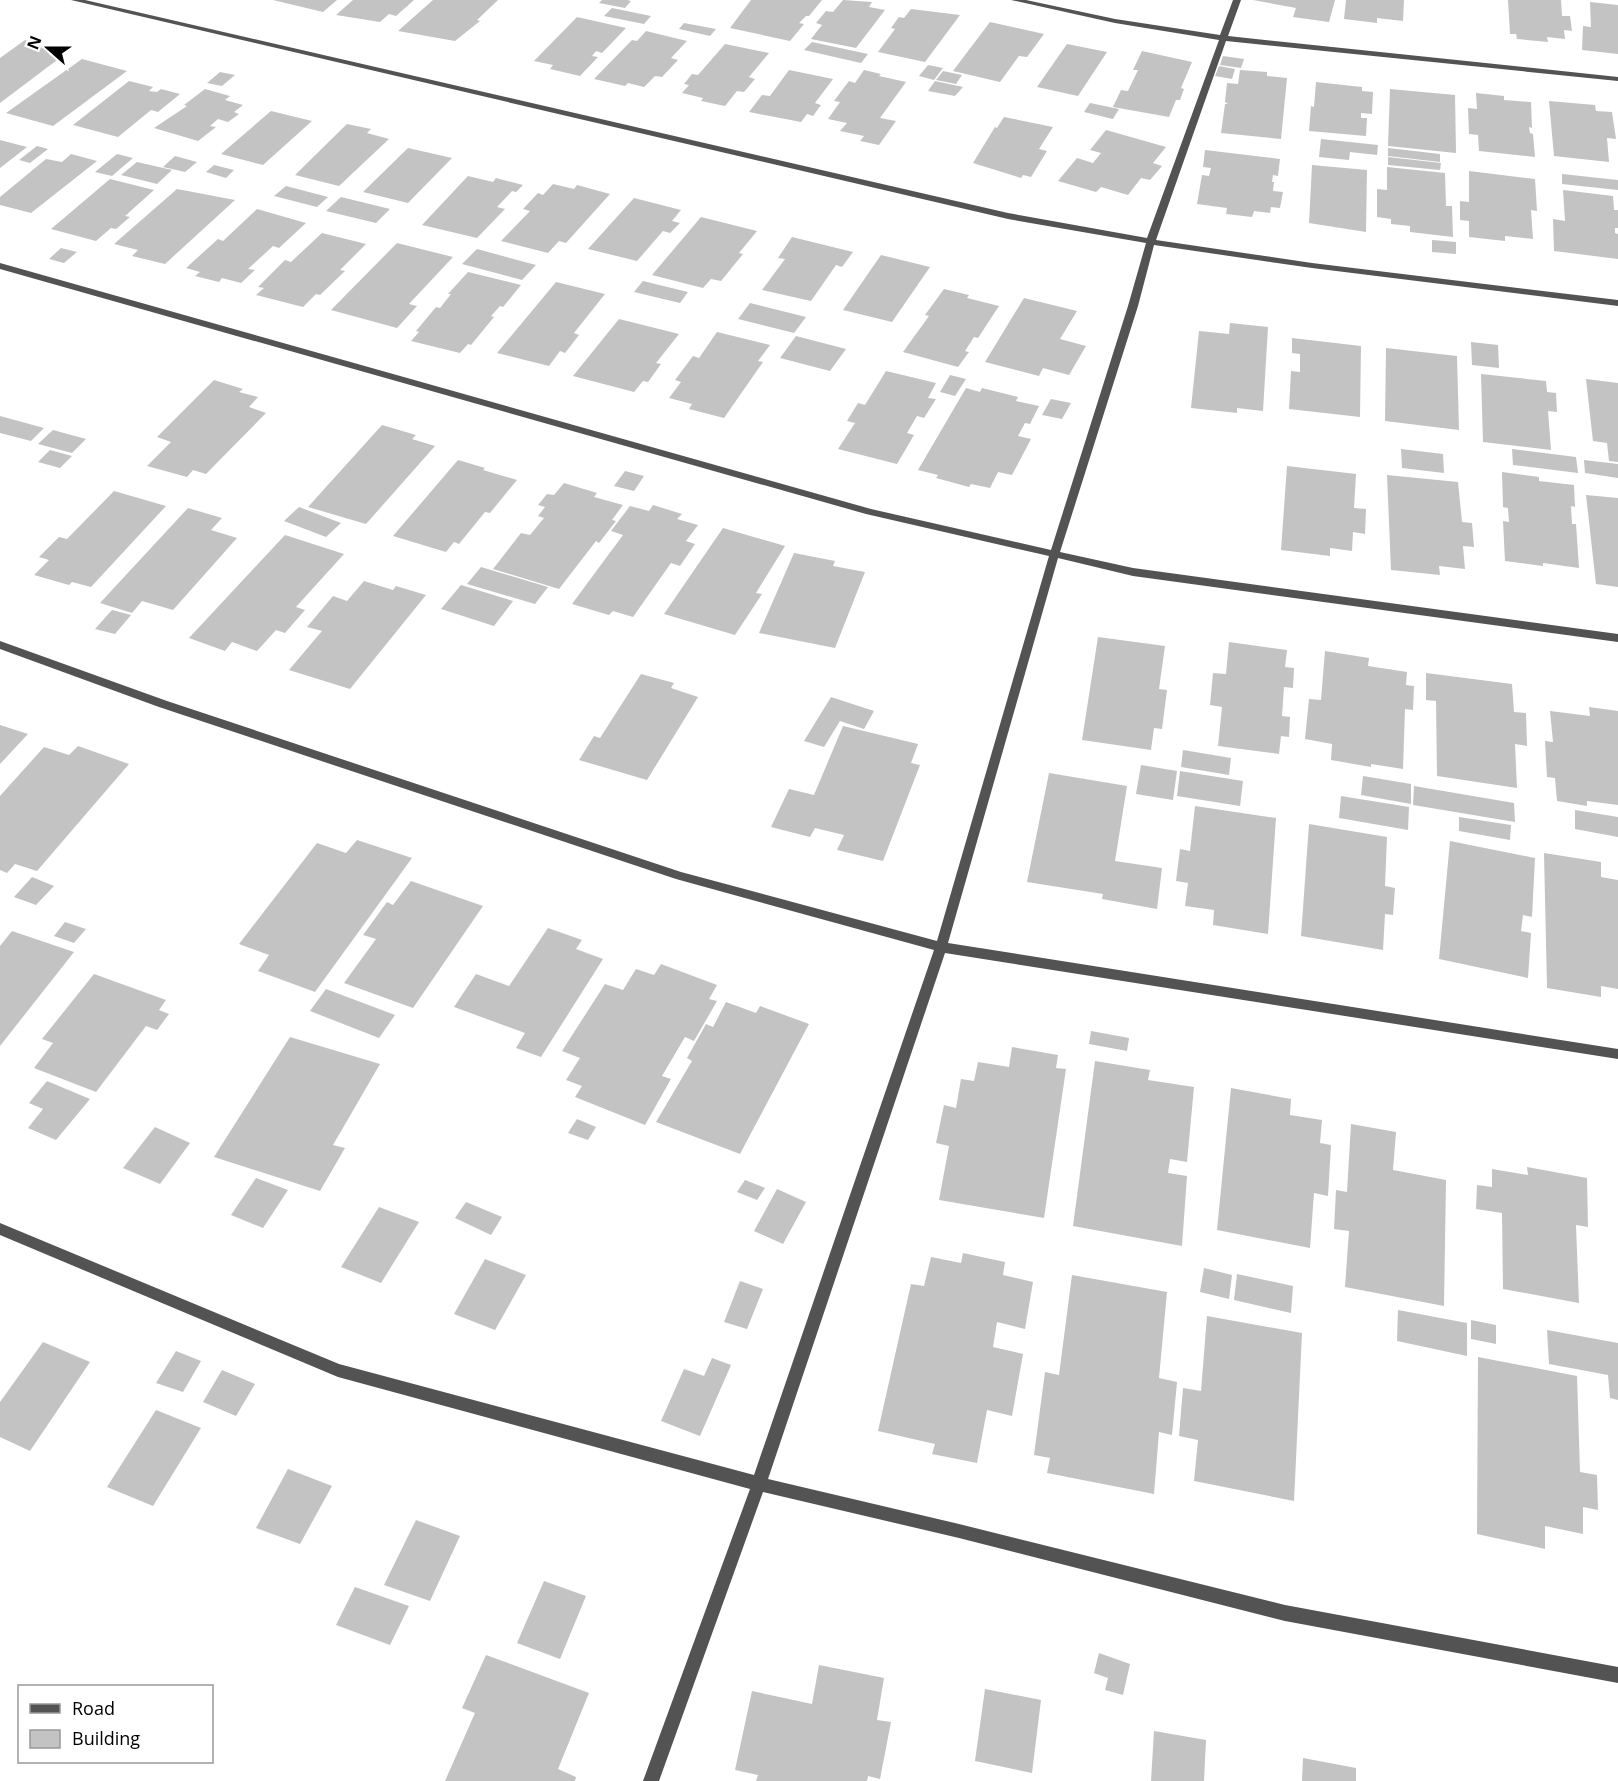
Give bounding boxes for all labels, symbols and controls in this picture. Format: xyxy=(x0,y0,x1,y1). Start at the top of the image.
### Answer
north arrow xyxy=(18,18,78,78)
text: N xyxy=(21,33,47,53)
legend xyxy=(18,1685,213,1763)
text: Road xyxy=(72,1696,115,1720)
text: Building xyxy=(72,1726,140,1750)

